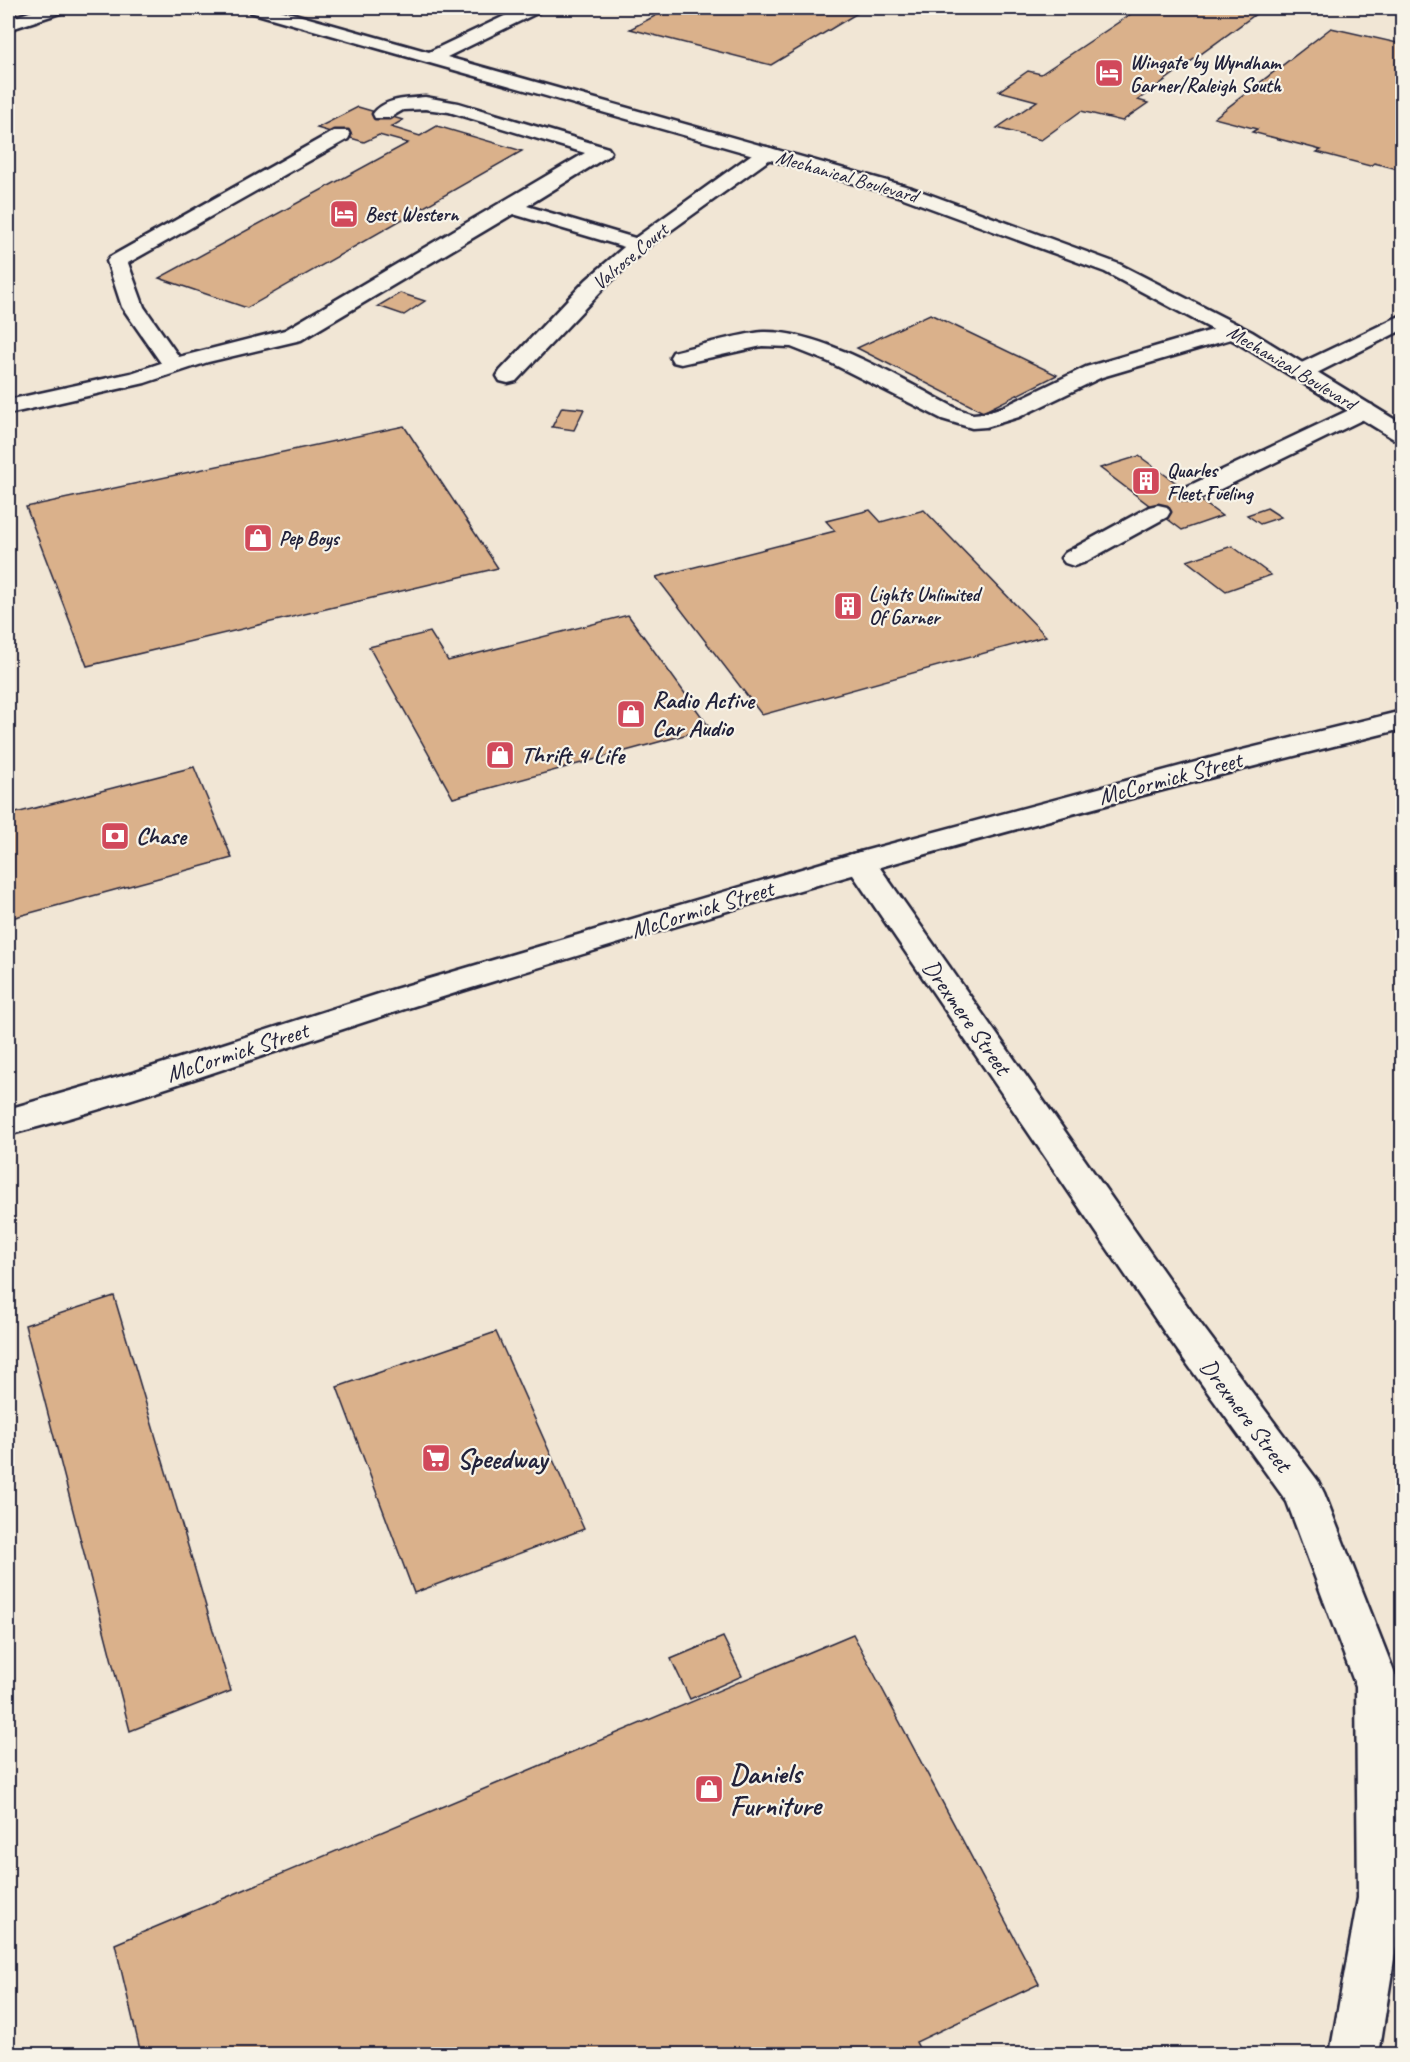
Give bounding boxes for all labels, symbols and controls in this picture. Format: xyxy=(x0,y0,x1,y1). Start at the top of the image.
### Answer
place label: Wingate by Wyndham Garner/Raleigh South xyxy=(1130,50,1282,98)
hotel icon: Wingate by Wyndham Garner/Raleigh South xyxy=(1093,57,1125,89)
street label: Mechanical Boulevard xyxy=(773,144,924,210)
hotel icon: Best Western xyxy=(328,198,360,230)
place label: Best Western xyxy=(365,202,460,227)
street label: Valrose Court xyxy=(587,216,675,295)
street label: Mechanical Boulevard xyxy=(1223,319,1364,417)
place label: Quarles Fleet Fueling xyxy=(1167,458,1254,506)
building icon: Quarles Fleet Fueling xyxy=(1130,465,1162,497)
shop icon: Pep Boys xyxy=(242,522,274,554)
place label: Pep Boys xyxy=(279,526,341,552)
place label: Lights Unlimited Of Garner xyxy=(869,582,984,630)
building icon: Lights Unlimited Of Garner xyxy=(832,590,864,622)
place label: Radio Active Car Audio xyxy=(652,685,756,743)
shop icon: Radio Active Car Audio xyxy=(615,698,647,730)
shop icon: Thrift 4 Life xyxy=(484,739,516,771)
place label: Thrift 4 Life xyxy=(521,740,626,770)
street label: McCormick Street xyxy=(1095,744,1247,812)
bank icon: Chase xyxy=(99,820,131,852)
place label: Chase xyxy=(136,821,188,851)
street label: McCormick Street xyxy=(627,873,779,945)
street label: Drexmere Street xyxy=(916,953,1019,1082)
street label: McCormick Street xyxy=(162,1014,314,1089)
street label: Drexmere Street xyxy=(1194,1352,1300,1479)
place label: Speedway xyxy=(457,1441,550,1476)
supermarket icon: Speedway xyxy=(420,1442,452,1474)
place label: Daniels Furniture xyxy=(730,1756,823,1823)
shop icon: Daniels Furniture xyxy=(693,1773,725,1805)

